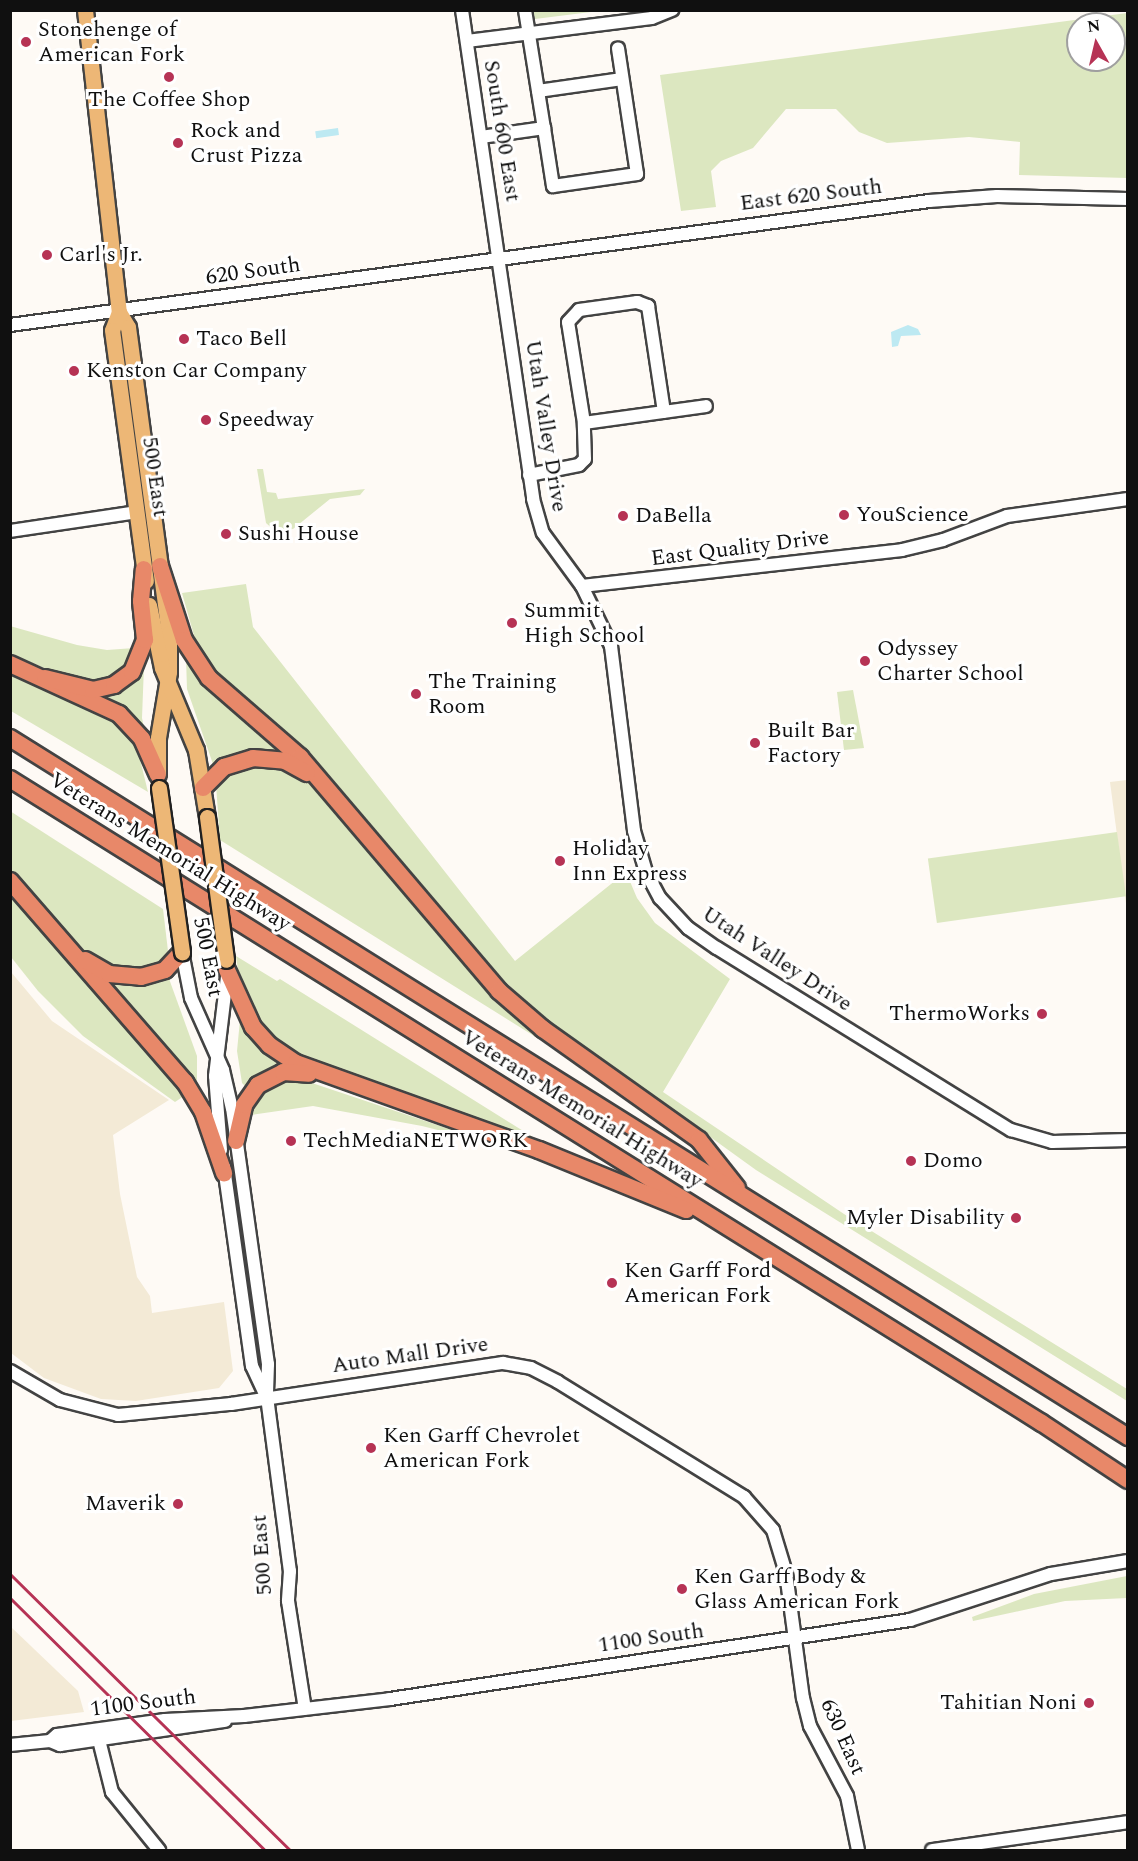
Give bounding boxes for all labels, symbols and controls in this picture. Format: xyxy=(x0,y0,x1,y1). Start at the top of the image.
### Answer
north arrow xyxy=(1066,12,1126,72)
text: N xyxy=(1086,13,1102,39)
place label: Stonehenge of American Fork xyxy=(38,16,185,68)
marker: Stonehenge of American Fork xyxy=(19,35,33,49)
street label: South 600 East xyxy=(478,58,526,204)
marker: The Coffee Shop xyxy=(162,70,176,84)
place label: The Coffee Shop xyxy=(88,87,250,113)
place label: Rock and Crust Pizza xyxy=(190,117,303,168)
marker: Rock and Crust Pizza xyxy=(171,136,185,150)
street label: East 620 South xyxy=(738,173,884,217)
place label: Carl's Jr. xyxy=(59,242,143,268)
marker: Carl's Jr. xyxy=(40,248,54,262)
street label: 620 South xyxy=(204,251,302,291)
place label: Taco Bell xyxy=(196,326,287,352)
marker: Taco Bell xyxy=(177,332,191,346)
street label: Utah Valley Drive xyxy=(519,338,573,514)
place label: Kenston Car Company xyxy=(86,358,306,384)
marker: Kenston Car Company xyxy=(67,364,81,378)
place label: Speedway xyxy=(218,407,314,433)
marker: Speedway xyxy=(199,413,213,427)
street label: 500 East xyxy=(136,435,174,519)
place label: YouScience xyxy=(856,502,969,528)
place label: DaBella xyxy=(635,503,712,529)
marker: YouScience xyxy=(837,508,851,522)
marker: DaBella xyxy=(616,509,630,523)
place label: Sushi House xyxy=(238,521,359,547)
street label: East Quality Drive xyxy=(649,524,831,572)
marker: Sushi House xyxy=(219,527,233,541)
place label: Summit High School xyxy=(524,597,645,648)
marker: Summit High School xyxy=(505,616,519,630)
place label: Odyssey Charter School xyxy=(877,635,1024,686)
marker: Odyssey Charter School xyxy=(858,654,872,668)
place label: The Training Room xyxy=(428,668,557,720)
marker: The Training Room xyxy=(409,687,423,701)
place label: Built Bar Factory xyxy=(767,717,854,768)
marker: Built Bar Factory xyxy=(748,736,762,750)
street label: Veterans Memorial Highway xyxy=(45,767,295,937)
place label: Holiday Inn Express xyxy=(572,835,688,886)
marker: Holiday Inn Express xyxy=(553,854,567,868)
street label: Utah Valley Drive xyxy=(697,901,857,1017)
street label: 500 East xyxy=(187,915,229,999)
place label: ThermoWorks xyxy=(889,1001,1030,1027)
marker: ThermoWorks xyxy=(1035,1007,1049,1021)
street label: Veterans Memorial Highway xyxy=(457,1024,707,1194)
place label: TechMediaNETWORK xyxy=(303,1128,528,1154)
marker: TechMediaNETWORK xyxy=(284,1134,298,1148)
place label: Domo xyxy=(923,1148,983,1174)
marker: Domo xyxy=(904,1154,918,1168)
place label: Myler Disability xyxy=(846,1205,1004,1231)
marker: Myler Disability xyxy=(1009,1211,1023,1225)
place label: Ken Garff Ford American Fork xyxy=(624,1257,771,1308)
marker: Ken Garff Ford American Fork xyxy=(605,1276,619,1290)
street label: Auto Mall Drive xyxy=(330,1331,490,1379)
place label: Ken Garff Chevrolet American Fork xyxy=(383,1422,580,1474)
marker: Ken Garff Chevrolet American Fork xyxy=(364,1441,378,1455)
place label: Maverik xyxy=(85,1491,166,1517)
marker: Maverik xyxy=(171,1497,185,1511)
street label: 500 East xyxy=(246,1514,278,1596)
place label: Ken Garff Body & Glass American Fork xyxy=(694,1563,899,1615)
marker: Ken Garff Body & Glass American Fork xyxy=(675,1582,689,1596)
street label: 1100 South xyxy=(596,1618,706,1658)
street label: 1100 South xyxy=(89,1683,197,1723)
place label: Tahitian Noni xyxy=(940,1690,1077,1716)
street label: 630 East xyxy=(815,1695,871,1779)
marker: Tahitian Noni xyxy=(1082,1696,1096,1710)

